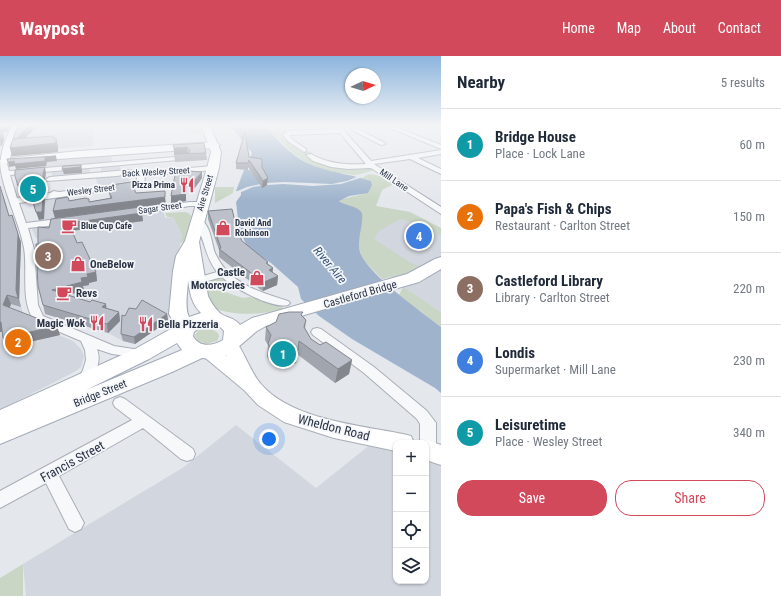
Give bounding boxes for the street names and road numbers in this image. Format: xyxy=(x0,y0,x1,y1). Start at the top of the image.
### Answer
street label: Back Wesley Street xyxy=(122,165,190,179)
street label: Mill Lane xyxy=(378,167,410,193)
street label: Aire Street xyxy=(195,173,215,212)
street label: Wesley Street xyxy=(66,182,116,198)
street label: Sagar Street xyxy=(138,200,183,216)
street label: Castleford Bridge xyxy=(322,278,398,311)
street label: Bridge Street xyxy=(72,377,129,410)
street label: Wheldon Road xyxy=(296,411,371,444)
street label: Francis Street xyxy=(38,438,107,485)

